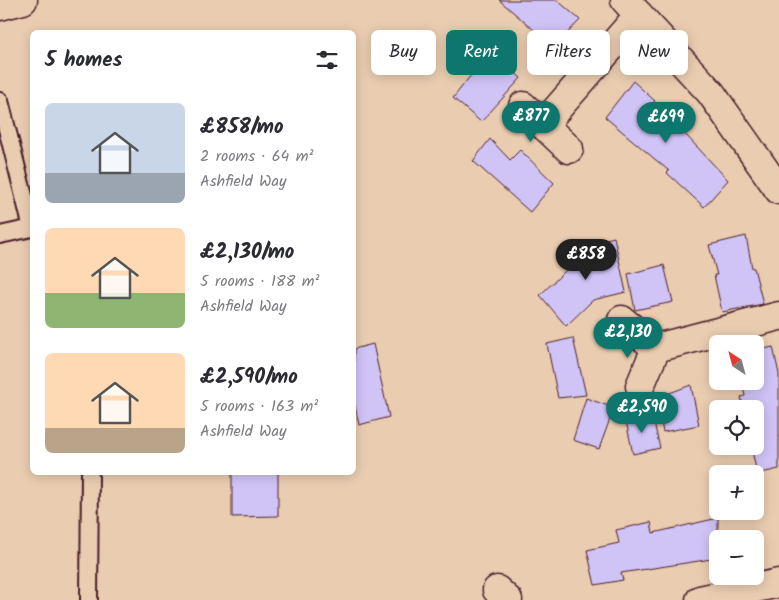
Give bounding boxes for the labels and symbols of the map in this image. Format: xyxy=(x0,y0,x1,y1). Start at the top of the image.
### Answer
pin: £877 xyxy=(501,100,561,143)
pin: £699 xyxy=(636,102,696,144)
pin: £858 xyxy=(556,238,616,281)
pin: £2,130 xyxy=(587,316,669,359)
north arrow xyxy=(709,335,764,390)
pin: £2,590 xyxy=(601,392,683,434)

